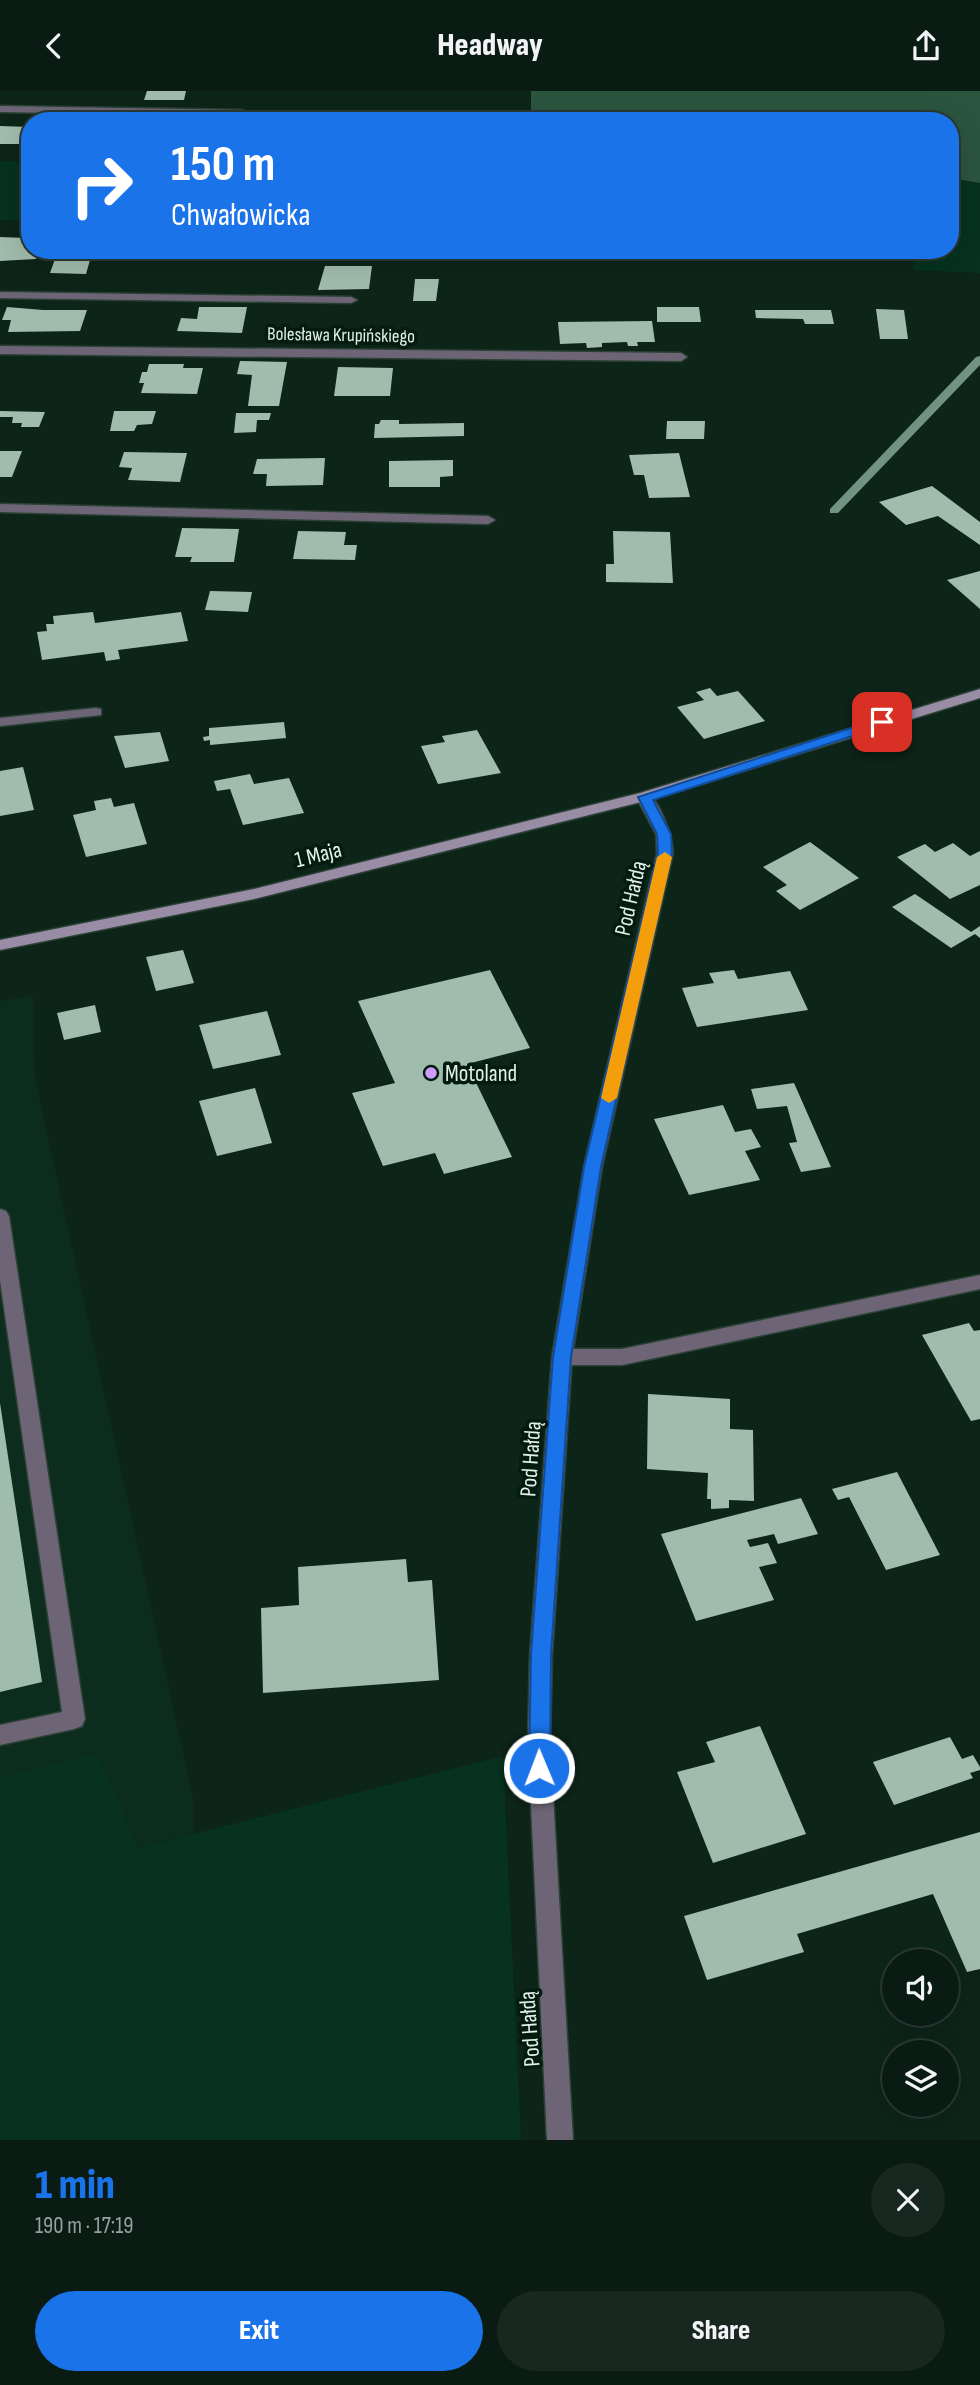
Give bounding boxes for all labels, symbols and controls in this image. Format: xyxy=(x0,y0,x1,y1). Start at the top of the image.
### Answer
text: Headway xyxy=(437,26,543,65)
icon: back xyxy=(35,27,73,65)
icon: share xyxy=(907,27,945,65)
text: 150 m xyxy=(171,136,275,195)
icon: right xyxy=(56,140,147,231)
text: Chwałowicka xyxy=(171,196,310,235)
street label: Bolesława Krupińskiego xyxy=(267,323,415,348)
pin xyxy=(852,692,912,752)
icon: arrive xyxy=(863,703,901,741)
street label: 1 Maja xyxy=(292,836,345,874)
street label: Pod Hałdą xyxy=(609,858,653,938)
place label: Motoland xyxy=(445,1060,517,1088)
marker: Motoland xyxy=(423,1065,439,1081)
street label: Pod Hałdą xyxy=(514,1420,548,1498)
position arrow xyxy=(502,1731,576,1805)
map controls xyxy=(882,1949,959,2117)
button: sound xyxy=(882,1949,959,2026)
street label: Pod Hałdą xyxy=(513,1990,547,2068)
button: layers xyxy=(882,2040,959,2117)
text: 1 min xyxy=(35,2160,115,2211)
button: close xyxy=(871,2163,945,2237)
text: 190 m · 17:19 xyxy=(35,2212,133,2240)
button: Exit xyxy=(35,2291,483,2371)
button: Share xyxy=(497,2291,945,2371)

